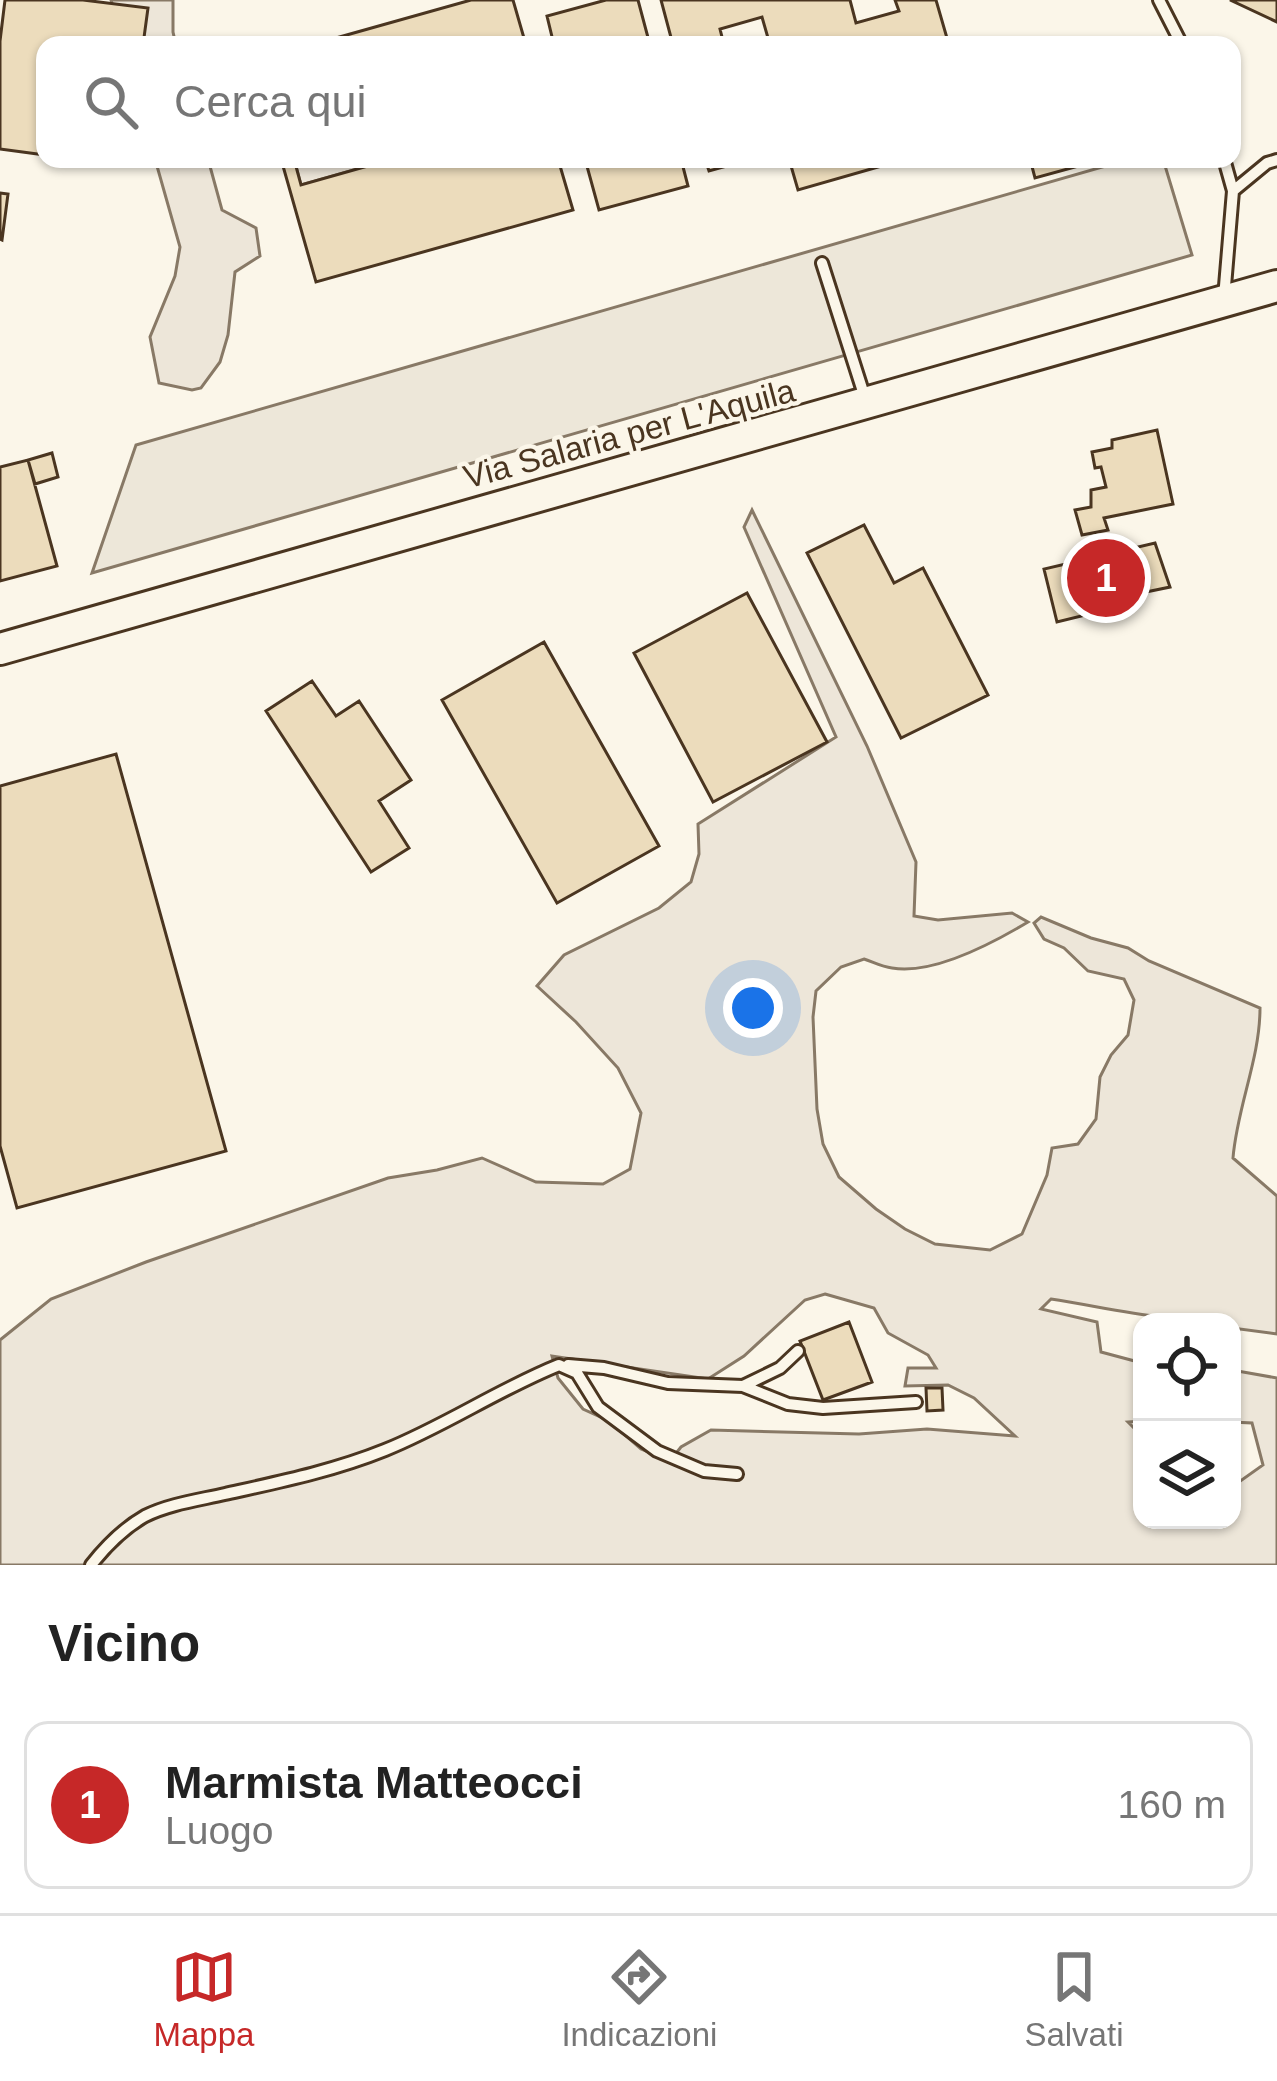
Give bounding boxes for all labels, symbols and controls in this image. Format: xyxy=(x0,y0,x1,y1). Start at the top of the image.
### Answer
search box xyxy=(36,36,1241,168)
icon: search xyxy=(78,69,144,135)
text: Cerca qui xyxy=(174,76,367,127)
street label: Via Salaria per L'Aquila xyxy=(459,371,799,496)
pin: 1 xyxy=(1067,533,1145,623)
your location xyxy=(723,978,783,1038)
map controls xyxy=(1133,1313,1241,1529)
button: locate xyxy=(1133,1313,1241,1421)
button: layers xyxy=(1133,1421,1241,1529)
text: Vicino xyxy=(48,1615,200,1672)
text: Marmista Matteocci xyxy=(165,1757,583,1808)
text: 1 xyxy=(79,1783,101,1826)
text: 160 m xyxy=(1118,1783,1226,1826)
text: Luogo xyxy=(165,1809,273,1852)
tab: Mappa xyxy=(154,1944,254,2054)
tab: Indicazioni xyxy=(561,1944,717,2054)
tab: Salvati xyxy=(1024,1944,1123,2054)

